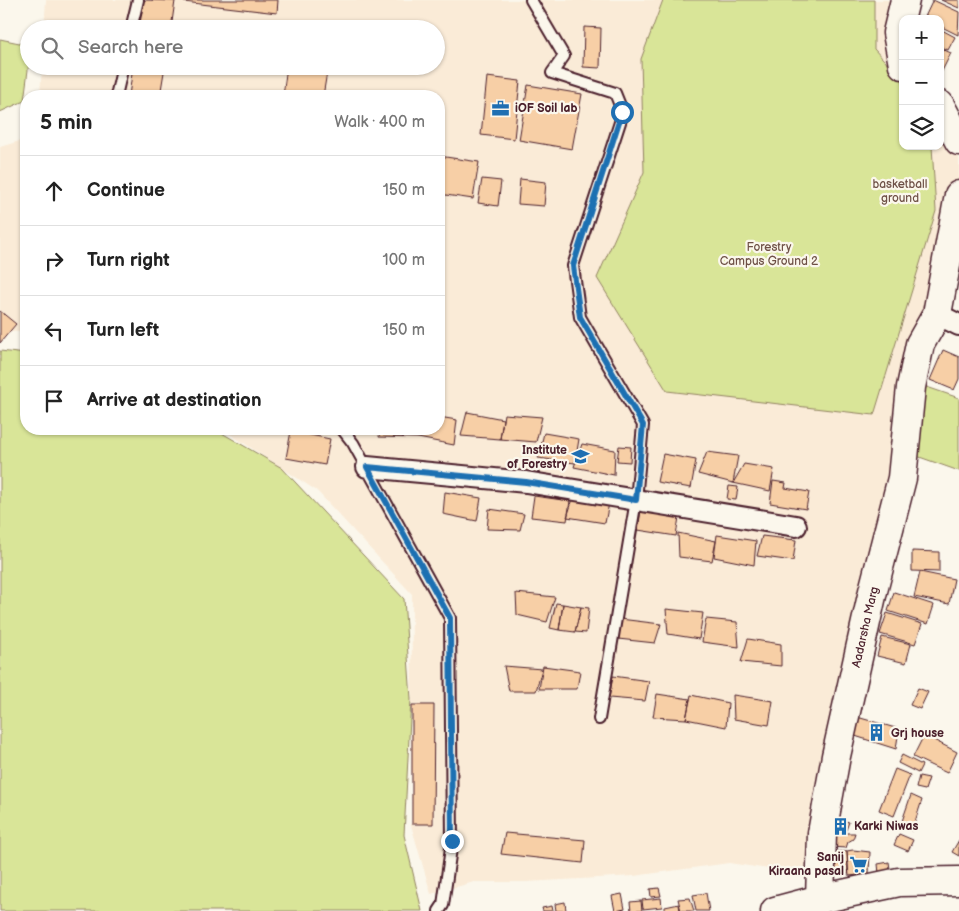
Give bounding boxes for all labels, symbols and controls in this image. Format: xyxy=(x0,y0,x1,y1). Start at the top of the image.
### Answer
map controls xyxy=(899,15,944,150)
button: + xyxy=(899,15,944,60)
search box xyxy=(20,20,445,75)
icon: search xyxy=(38,34,66,62)
text: Search here xyxy=(78,36,183,59)
button: − xyxy=(899,60,944,105)
office icon: iOF Soil lab xyxy=(491,98,511,118)
place label: iOF Soil lab xyxy=(515,101,578,116)
route start xyxy=(611,101,634,124)
button: layers xyxy=(899,105,944,150)
text: 5 min xyxy=(40,110,93,135)
text: Walk · 400 m xyxy=(334,113,425,132)
icon: ahead xyxy=(40,177,68,205)
park label: basketball ground xyxy=(873,177,927,206)
text: Continue xyxy=(87,179,165,202)
text: 150 m xyxy=(383,181,425,200)
park label: Forestry Campus Ground 2 xyxy=(720,240,818,269)
icon: right xyxy=(40,247,68,275)
text: Turn right xyxy=(87,249,170,272)
text: 100 m xyxy=(382,251,425,270)
icon: left xyxy=(40,317,68,345)
text: Turn left xyxy=(87,319,159,342)
text: 150 m xyxy=(383,321,425,340)
icon: arrive xyxy=(40,387,68,415)
text: Arrive at destination xyxy=(87,389,262,412)
place label: Institute of Forestry xyxy=(507,443,568,472)
school or university icon: Institute of Forestry xyxy=(571,447,591,467)
street label: Aadarsha Marg xyxy=(849,585,882,669)
building icon: Grj house xyxy=(867,723,887,743)
place label: Grj house xyxy=(891,726,944,741)
building icon: Karki Niwas xyxy=(830,816,850,836)
place label: Karki Niwas xyxy=(854,819,918,834)
route end xyxy=(441,830,464,853)
place label: Sanij Kiraana pasal xyxy=(768,850,844,879)
supermarket icon: Sanij Kiraana pasal xyxy=(848,854,868,874)

